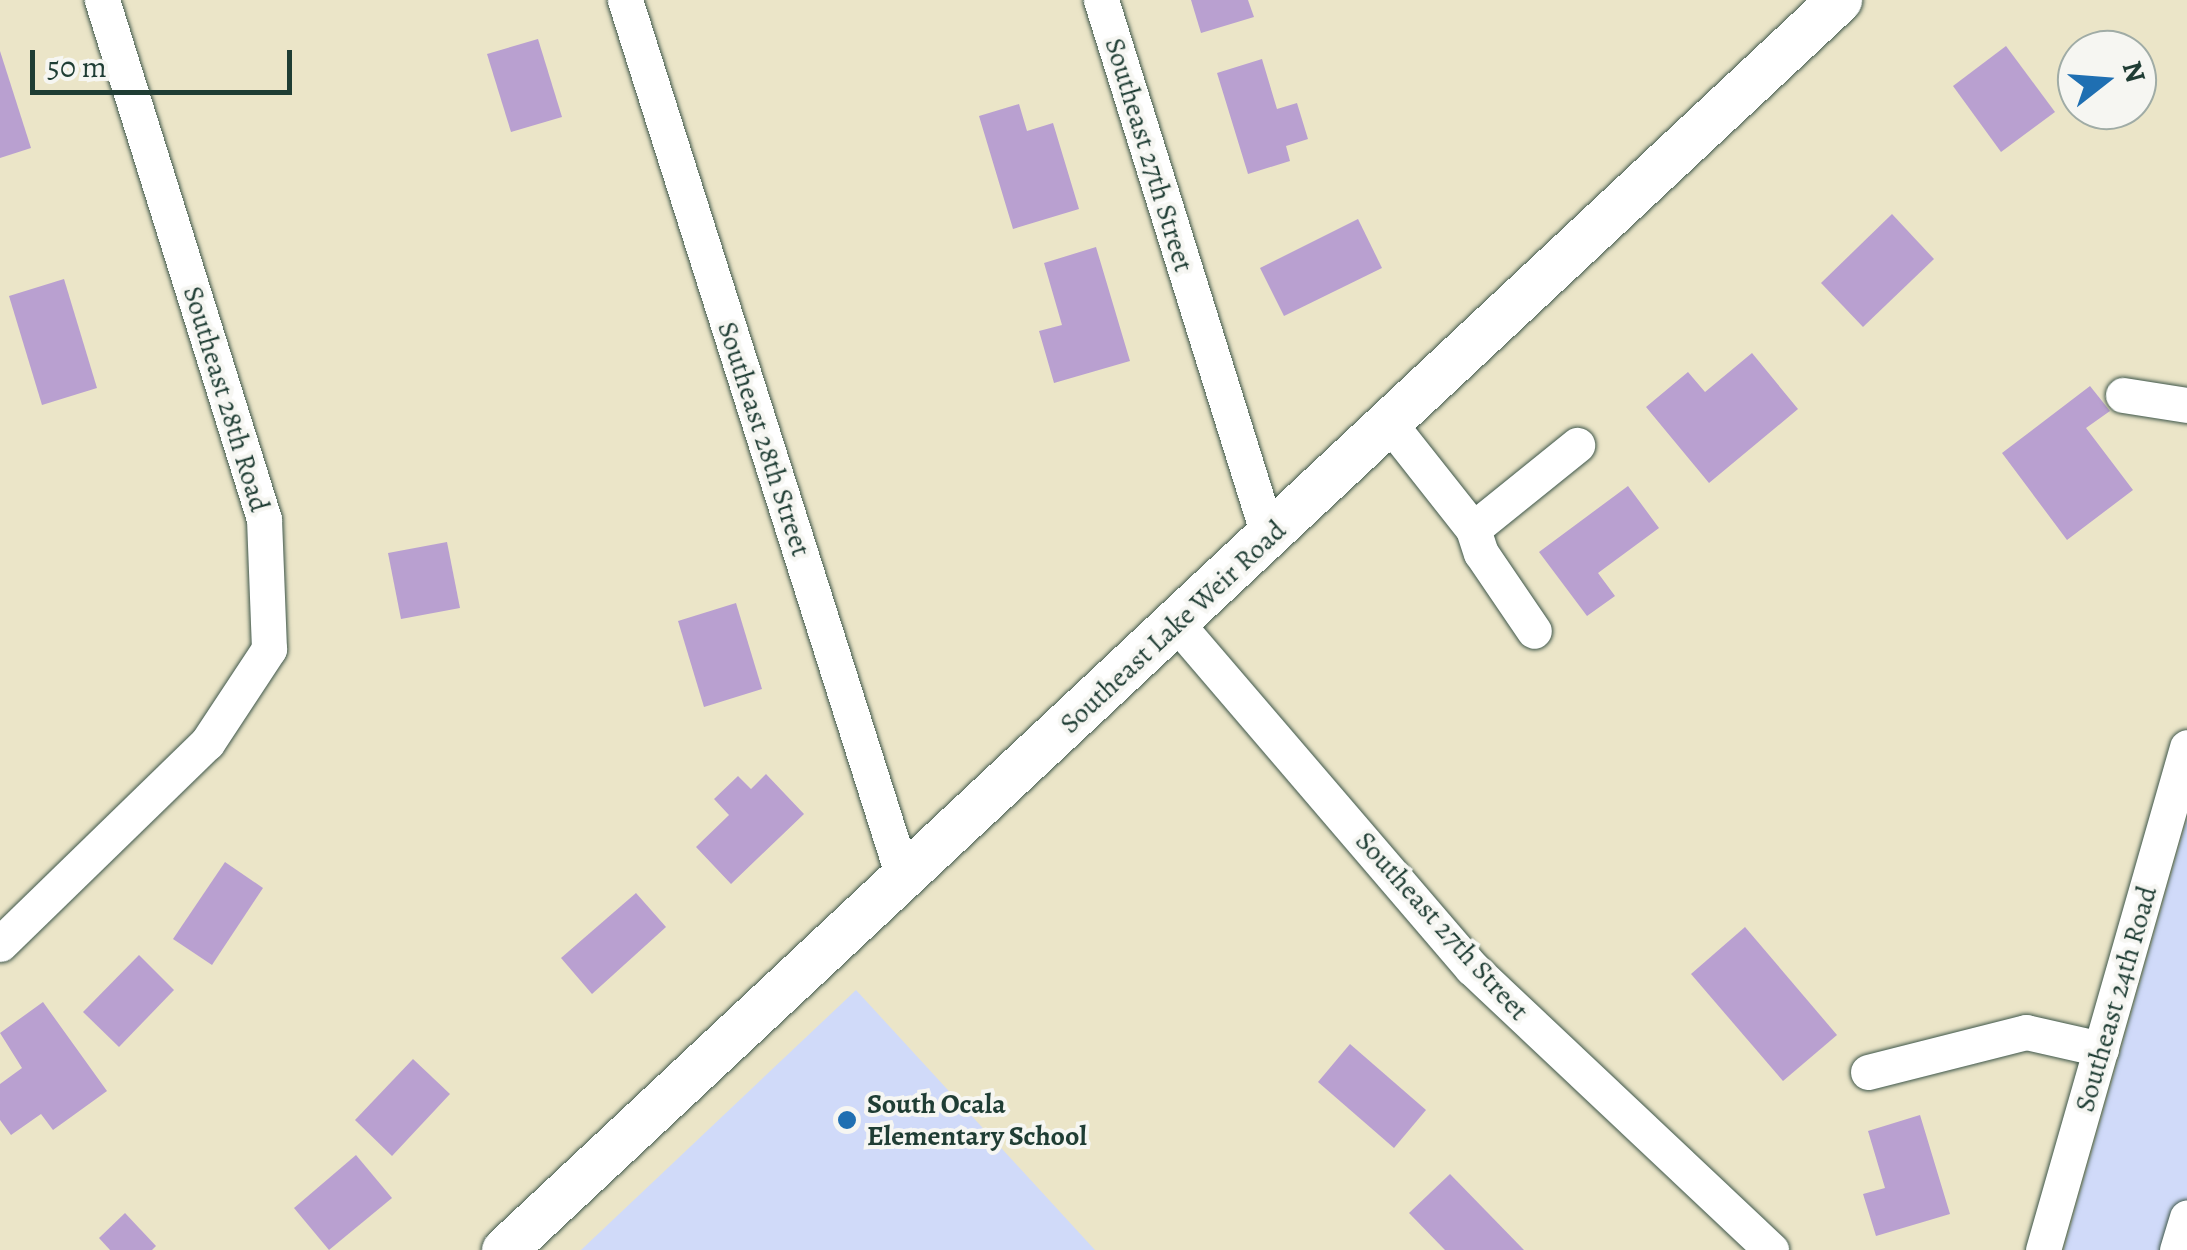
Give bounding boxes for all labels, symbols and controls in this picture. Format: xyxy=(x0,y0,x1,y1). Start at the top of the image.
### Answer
scale bar xyxy=(35,30,298,92)
north arrow xyxy=(2057,30,2157,130)
street label: Southeast 27th Street xyxy=(1097,34,1201,276)
text: 50 m xyxy=(47,47,107,87)
text: N xyxy=(2113,57,2155,87)
street label: Southeast 28th Road xyxy=(176,282,276,516)
street label: Southeast 28th Street xyxy=(710,317,818,561)
street label: Southeast Lake Weir Road xyxy=(1053,513,1293,741)
street label: Southeast 27th Street xyxy=(1348,825,1536,1027)
street label: Southeast 24th Road xyxy=(2068,882,2164,1116)
place label: South Ocala Elementary School xyxy=(867,1087,1087,1153)
marker: South Ocala Elementary School xyxy=(836,1109,858,1131)

